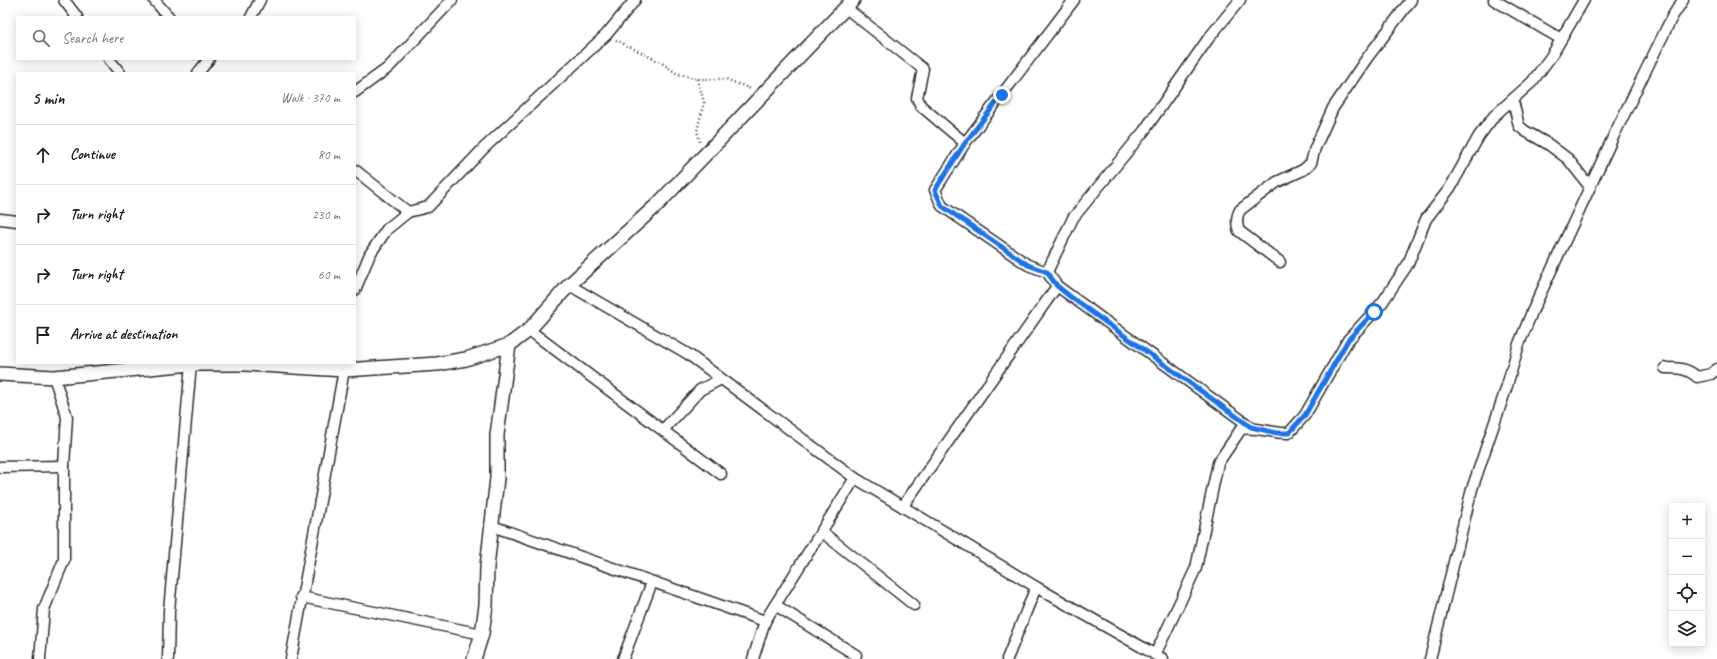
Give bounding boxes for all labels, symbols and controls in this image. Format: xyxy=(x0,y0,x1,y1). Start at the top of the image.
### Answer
search box xyxy=(16,16,356,60)
icon: search xyxy=(30,27,52,49)
text: Search here xyxy=(62,29,123,48)
route end xyxy=(993,86,1011,104)
text: 5 min xyxy=(32,88,64,109)
text: Walk · 370 m xyxy=(281,90,340,106)
icon: ahead xyxy=(32,144,54,166)
text: Continue xyxy=(70,145,115,164)
text: 80 m xyxy=(318,147,340,163)
icon: right xyxy=(32,204,54,226)
text: Turn right xyxy=(70,205,123,224)
text: 230 m xyxy=(312,207,340,223)
icon: right xyxy=(32,264,54,286)
text: Turn right xyxy=(70,265,123,284)
text: 60 m xyxy=(318,267,340,283)
route start xyxy=(1365,303,1383,321)
icon: arrive xyxy=(32,324,54,346)
text: Arrive at destination xyxy=(70,325,177,344)
map controls xyxy=(1669,503,1705,647)
button: + xyxy=(1669,503,1705,539)
button: − xyxy=(1669,539,1705,575)
button: locate xyxy=(1669,575,1705,611)
button: layers xyxy=(1669,611,1705,647)

